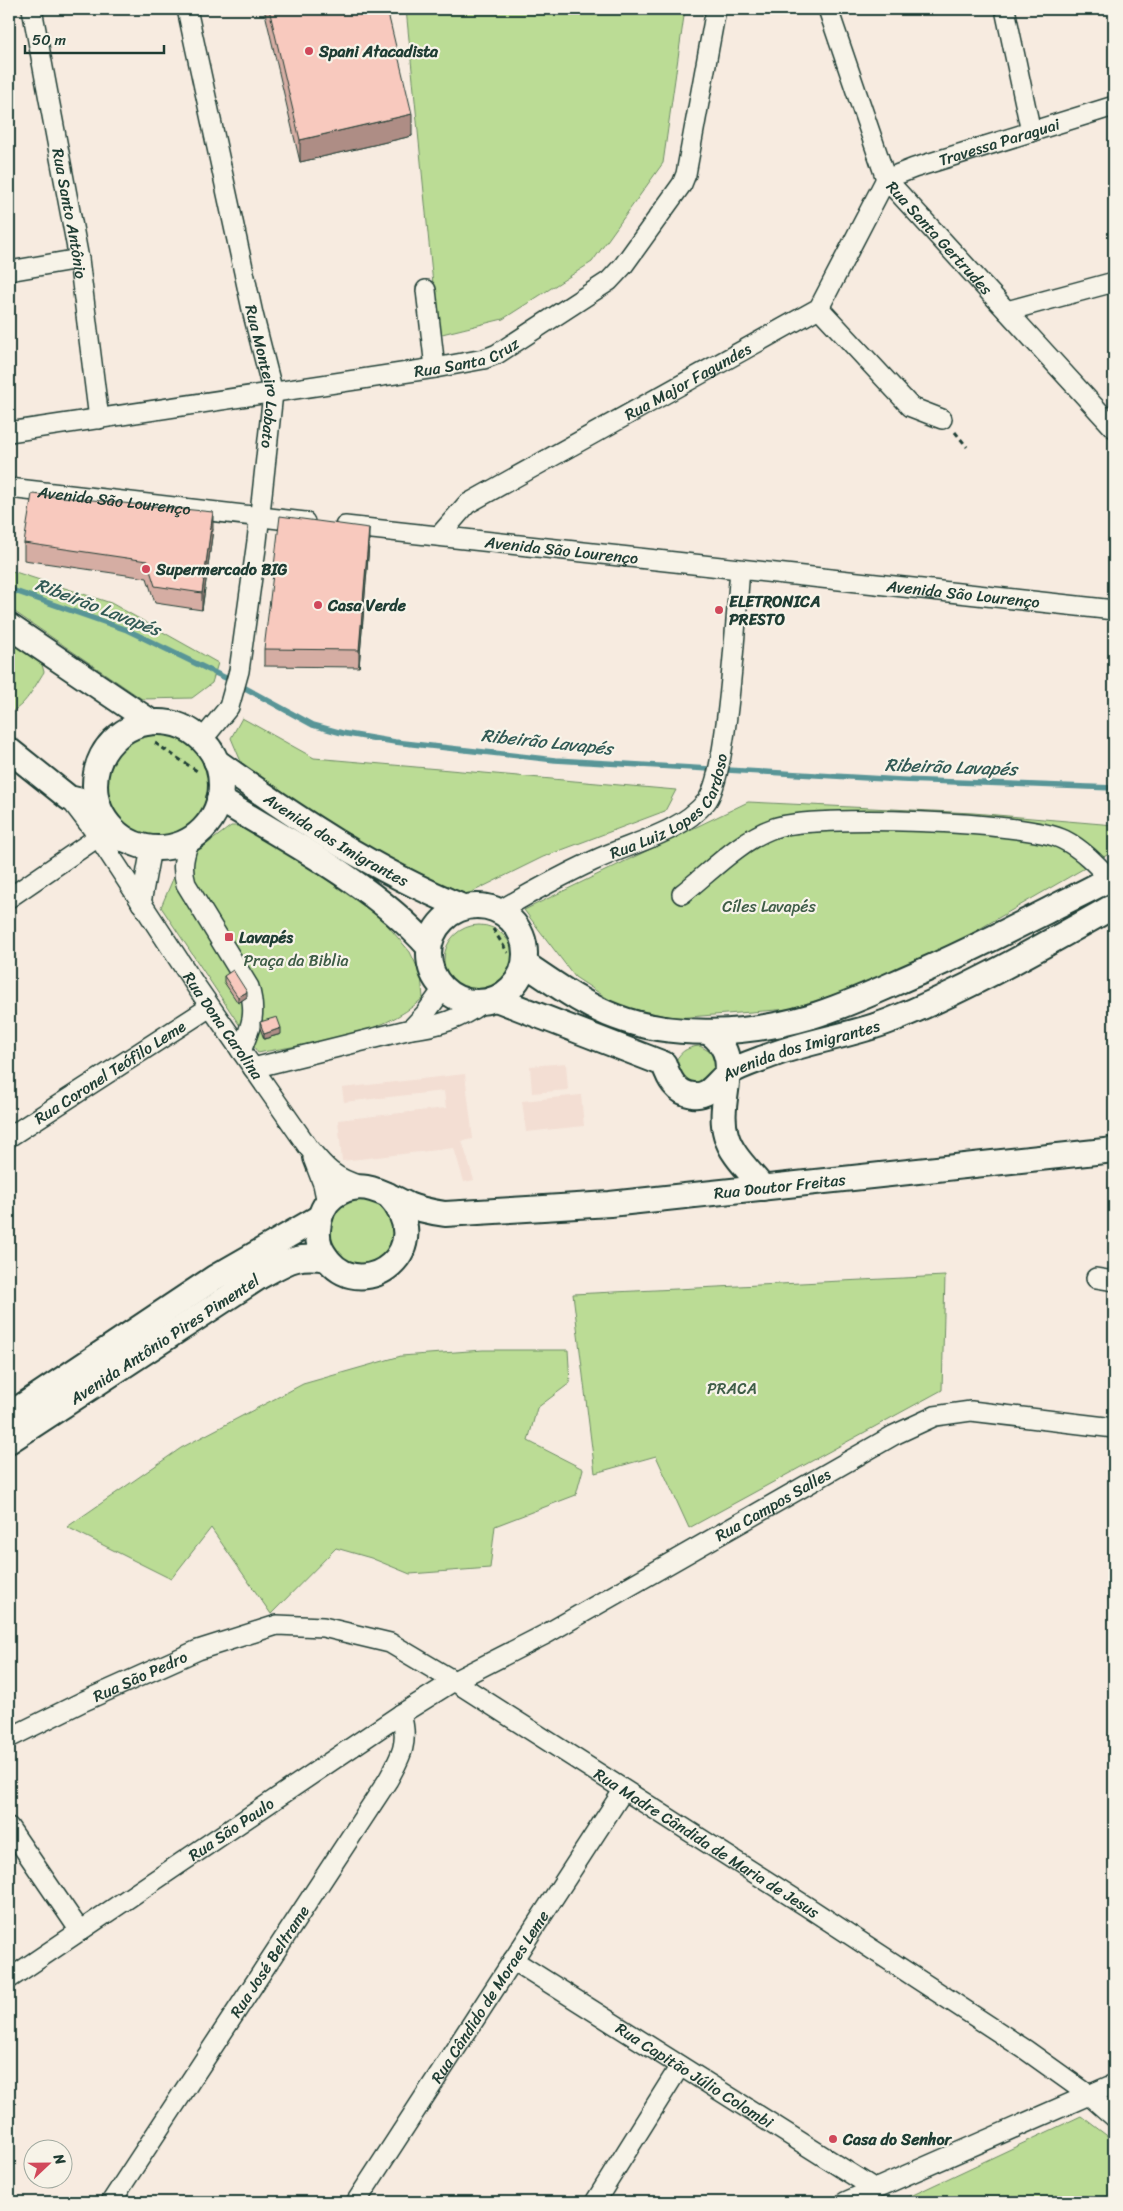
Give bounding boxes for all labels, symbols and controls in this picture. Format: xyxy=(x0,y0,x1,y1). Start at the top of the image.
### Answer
scale bar xyxy=(25,22,164,54)
text: 50 m xyxy=(32,27,67,53)
place label: Spani Atacadista xyxy=(318,37,439,66)
marker: Spani Atacadista xyxy=(303,45,315,57)
street label: Travessa Paraguai xyxy=(935,109,1064,175)
street label: Rua Santo Antônio xyxy=(43,146,95,280)
street label: Rua Santa Gertrudes xyxy=(879,174,1000,302)
street label: Rua Monteiro Lobato xyxy=(236,302,287,450)
street label: Rua Santa Cruz xyxy=(412,329,526,386)
street label: Rua Major Fagundes xyxy=(619,334,757,429)
street label: Avenida São Lourenço xyxy=(35,477,192,524)
street label: Avenida São Lourenço xyxy=(483,527,640,573)
place label: Supermercado BIG xyxy=(155,555,288,584)
marker: Supermercado BIG xyxy=(140,563,152,575)
water label: Ribeirão Lavapés xyxy=(31,568,167,646)
street label: Avenida São Lourenço xyxy=(884,571,1041,617)
place label: ELETRONICA PRESTO xyxy=(729,587,820,634)
place label: Casa Verde xyxy=(327,591,407,620)
marker: Casa Verde xyxy=(312,599,324,611)
marker: ELETRONICA PRESTO xyxy=(713,604,725,616)
water label: Ribeirão Lavapés xyxy=(480,719,616,765)
water label: Ribeirão Lavapés xyxy=(884,749,1019,785)
street label: Rua Luiz Lopes Cardoso xyxy=(605,751,736,867)
street label: Avenida dos Imigrantes xyxy=(257,784,414,895)
park label: Cíles Lavapés xyxy=(722,892,816,921)
place label: Lavapés xyxy=(239,923,294,952)
marker: Lavapés xyxy=(223,931,235,943)
park label: Praça da Biblia xyxy=(243,946,349,975)
street label: Rua Dona Carolina xyxy=(175,966,272,1087)
street label: Avenida dos Imigrantes xyxy=(715,1011,885,1090)
street label: Rua Coronel Teófilo Leme xyxy=(28,1012,192,1132)
street label: Rua Doutor Freitas xyxy=(712,1165,848,1208)
street label: Avenida Antônio Pires Pimentel xyxy=(63,1266,266,1413)
park label: PRACA xyxy=(707,1374,757,1403)
street label: Rua Campos Salles xyxy=(709,1460,837,1550)
street label: Rua São Pedro xyxy=(88,1642,192,1710)
street label: Rua Madre Cândida de Maria de Jesus xyxy=(588,1760,826,1927)
street label: Rua São Paulo xyxy=(182,1790,281,1869)
street label: Rua José Beltrame xyxy=(222,1899,317,2024)
street label: Rua Cândido de Moraes Leme xyxy=(423,1904,557,2089)
street label: Rua Capitão Júlio Colombi xyxy=(610,2014,780,2137)
place label: Casa do Senhor xyxy=(842,2125,953,2154)
marker: Casa do Senhor xyxy=(827,2133,839,2145)
north arrow xyxy=(22,2138,72,2188)
text: N xyxy=(46,2149,73,2169)

